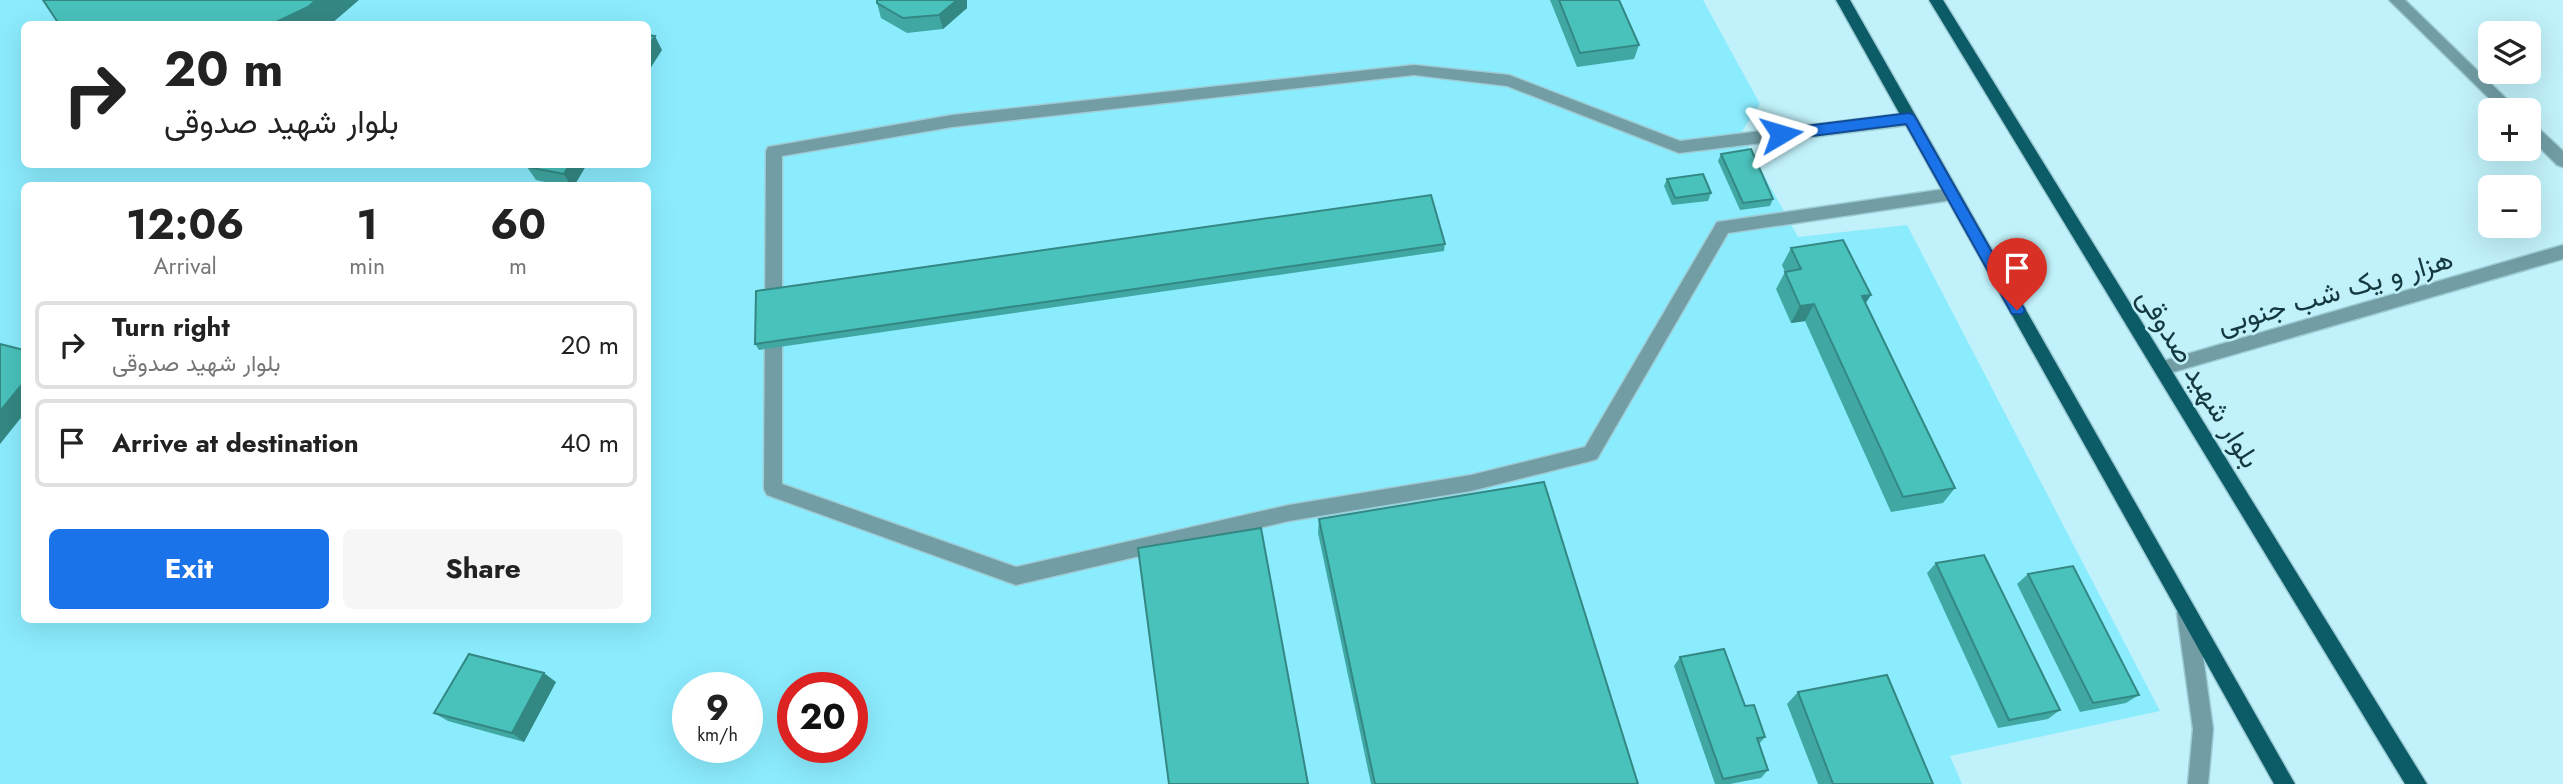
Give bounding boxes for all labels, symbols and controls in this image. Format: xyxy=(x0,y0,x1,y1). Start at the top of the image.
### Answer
map controls xyxy=(2478,21,2541,238)
button: layers xyxy=(2478,21,2541,84)
text: 20 m xyxy=(164,34,283,104)
icon: right xyxy=(49,49,140,140)
position arrow xyxy=(1744,97,1818,171)
button: + xyxy=(2478,98,2541,161)
text: بلوار شهید صدوقی xyxy=(164,99,399,145)
button: − xyxy=(2478,175,2541,238)
text: 12:06 xyxy=(126,194,244,255)
text: 1 xyxy=(357,194,378,255)
text: 60 xyxy=(490,194,546,255)
pin xyxy=(1987,238,2047,310)
street label: هزار و یک شب جنوبی xyxy=(2213,238,2458,345)
text: Arrival xyxy=(153,249,217,283)
text: min xyxy=(349,249,385,283)
text: m xyxy=(509,249,527,283)
icon: arrive xyxy=(1998,249,2036,287)
street label: بلوار شهید صدوقی xyxy=(2127,280,2270,476)
text: Turn right xyxy=(112,308,230,346)
icon: right xyxy=(53,326,91,364)
text: 20 m xyxy=(561,326,619,364)
text: بلوار شهید صدوقی xyxy=(112,346,281,380)
icon: arrive xyxy=(53,424,91,462)
text: Arrive at destination xyxy=(112,424,359,462)
text: 40 m xyxy=(560,424,619,462)
button: Exit xyxy=(49,529,329,609)
button: Share xyxy=(343,529,623,609)
speed limit sign: 20 xyxy=(777,672,868,763)
text: 9 xyxy=(706,683,729,733)
text: km/h xyxy=(697,722,738,748)

